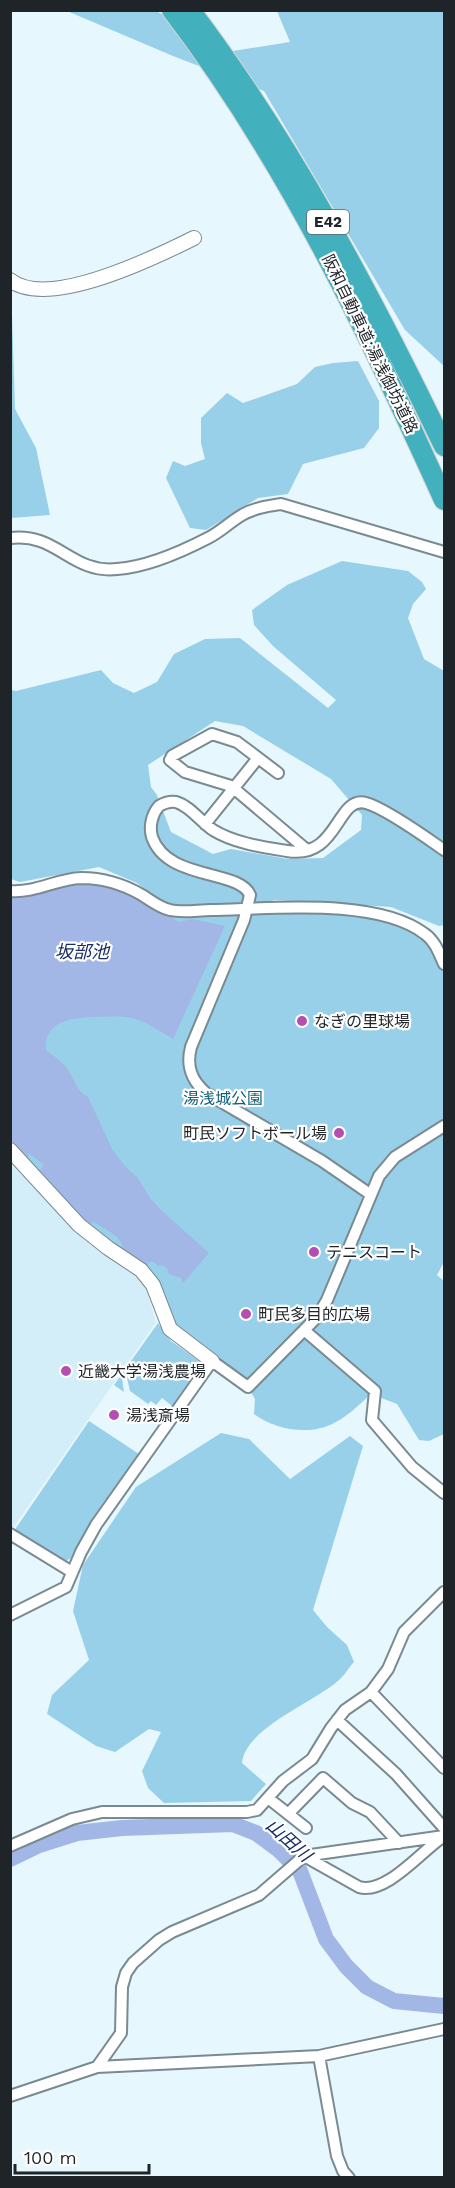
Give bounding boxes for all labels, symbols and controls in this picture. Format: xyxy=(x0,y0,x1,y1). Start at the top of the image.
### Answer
road number: E42 xyxy=(307,210,349,234)
street label: 阪和自動車道;湯浅御坊道路 xyxy=(318,251,422,437)
water label: 坂部池 xyxy=(55,941,111,962)
place label: なぎの里球場 xyxy=(314,1012,410,1031)
marker: なぎの里球場 xyxy=(295,1014,309,1028)
park label: 湯浅城公園 xyxy=(183,1089,263,1108)
place label: 町民ソフトボール場 xyxy=(183,1124,327,1143)
marker: 町民ソフトボール場 xyxy=(332,1126,346,1140)
place label: テニスコート xyxy=(326,1243,422,1262)
marker: テニスコート xyxy=(307,1245,321,1259)
place label: 町民多目的広場 xyxy=(258,1305,370,1324)
marker: 町民多目的広場 xyxy=(239,1307,253,1321)
place label: 近畿大学湯浅農場 xyxy=(78,1362,206,1381)
marker: 近畿大学湯浅農場 xyxy=(59,1364,73,1378)
place label: 湯浅斎場 xyxy=(126,1406,190,1425)
marker: 湯浅斎場 xyxy=(107,1408,121,1422)
water label: 山田川 xyxy=(262,1814,318,1867)
scale bar xyxy=(15,2137,148,2175)
text: 100 m xyxy=(24,2147,77,2168)

